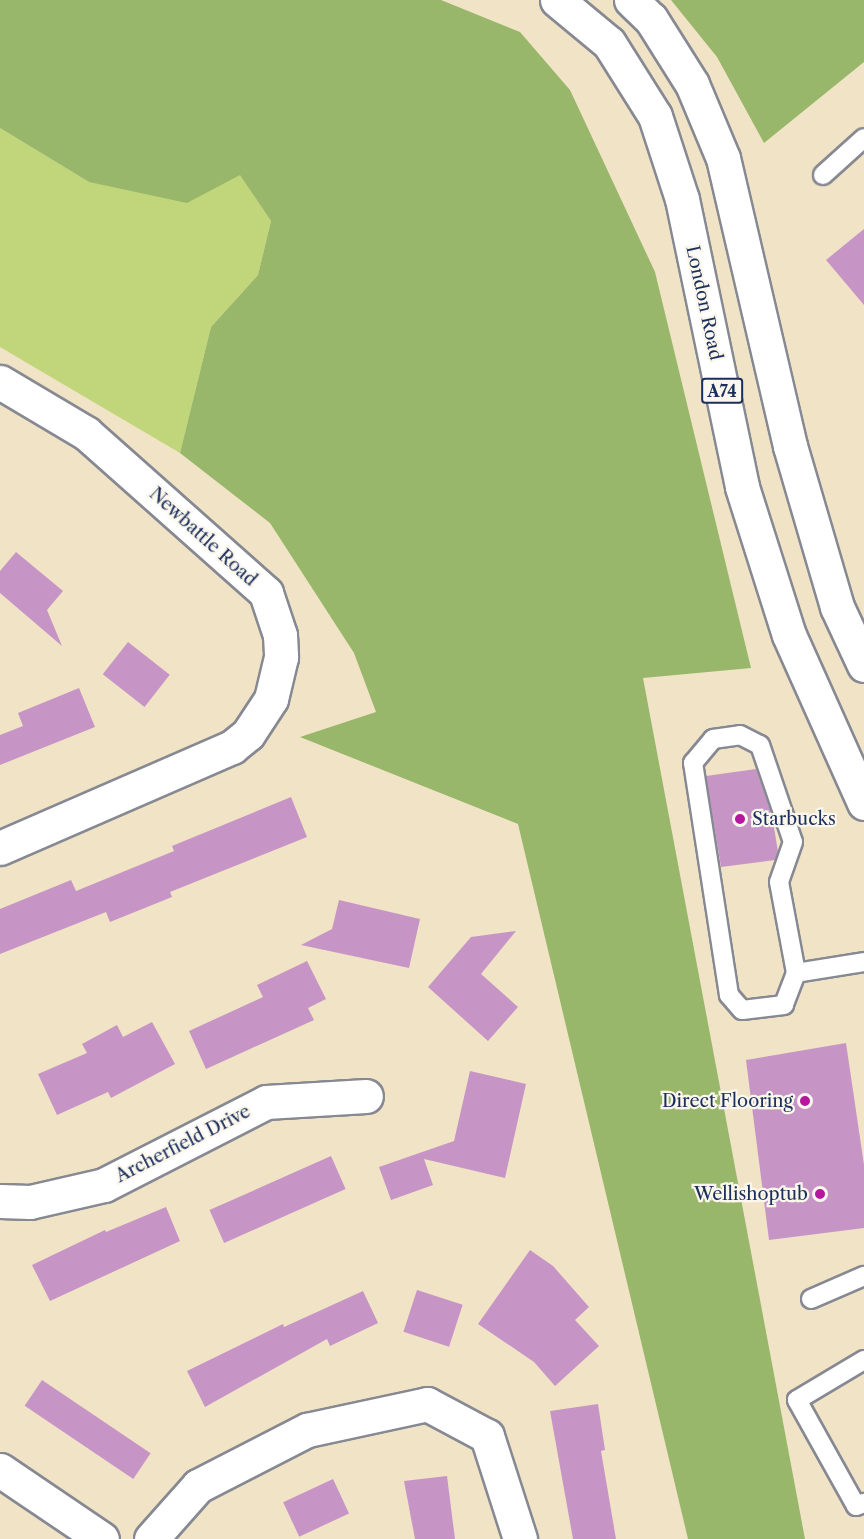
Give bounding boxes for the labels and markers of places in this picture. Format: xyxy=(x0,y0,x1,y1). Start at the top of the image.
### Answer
place label: Starbucks xyxy=(752,808,836,830)
marker: Starbucks xyxy=(733,812,747,826)
place label: Direct Flooring xyxy=(662,1090,793,1112)
marker: Direct Flooring xyxy=(798,1094,812,1108)
place label: Wellishoptub xyxy=(694,1183,808,1205)
marker: Wellishoptub xyxy=(813,1187,827,1201)

